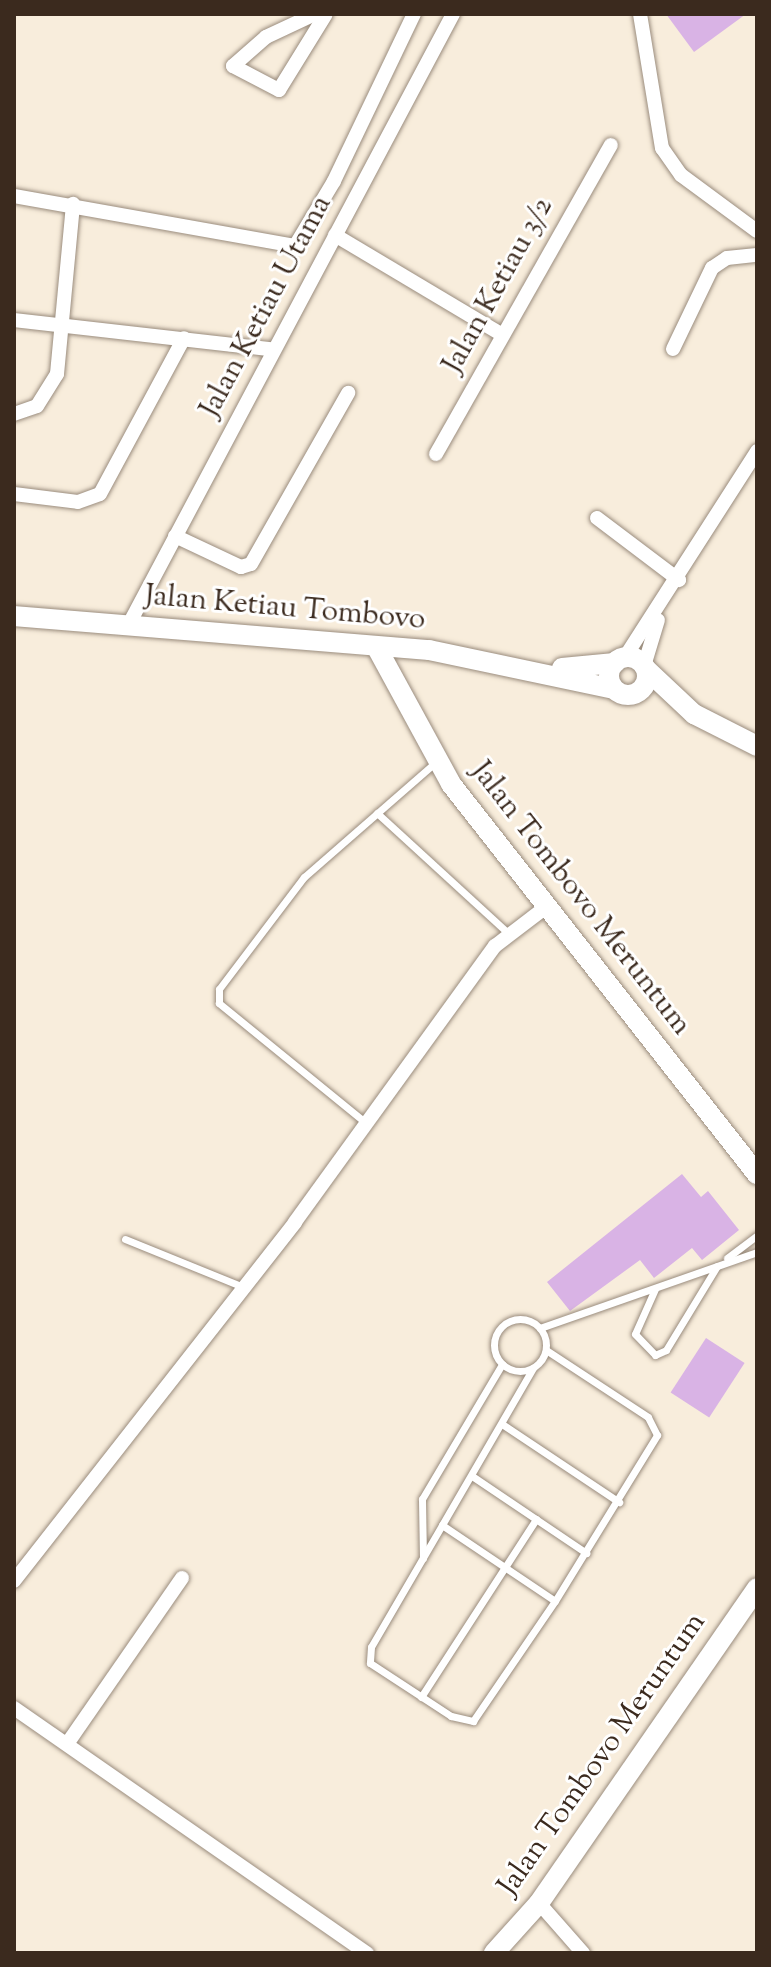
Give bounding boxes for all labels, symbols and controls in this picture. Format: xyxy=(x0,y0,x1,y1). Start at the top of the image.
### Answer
street label: Jalan Ketiau Utama xyxy=(193,190,341,424)
street label: Jalan Ketiau 3/2 xyxy=(436,192,562,380)
street label: Jalan Ketiau Tombovo xyxy=(143,579,427,639)
street label: Jalan Tombovo Meruntum xyxy=(462,755,698,1043)
street label: Jalan Tombovo Meruntum xyxy=(492,1607,714,1903)

